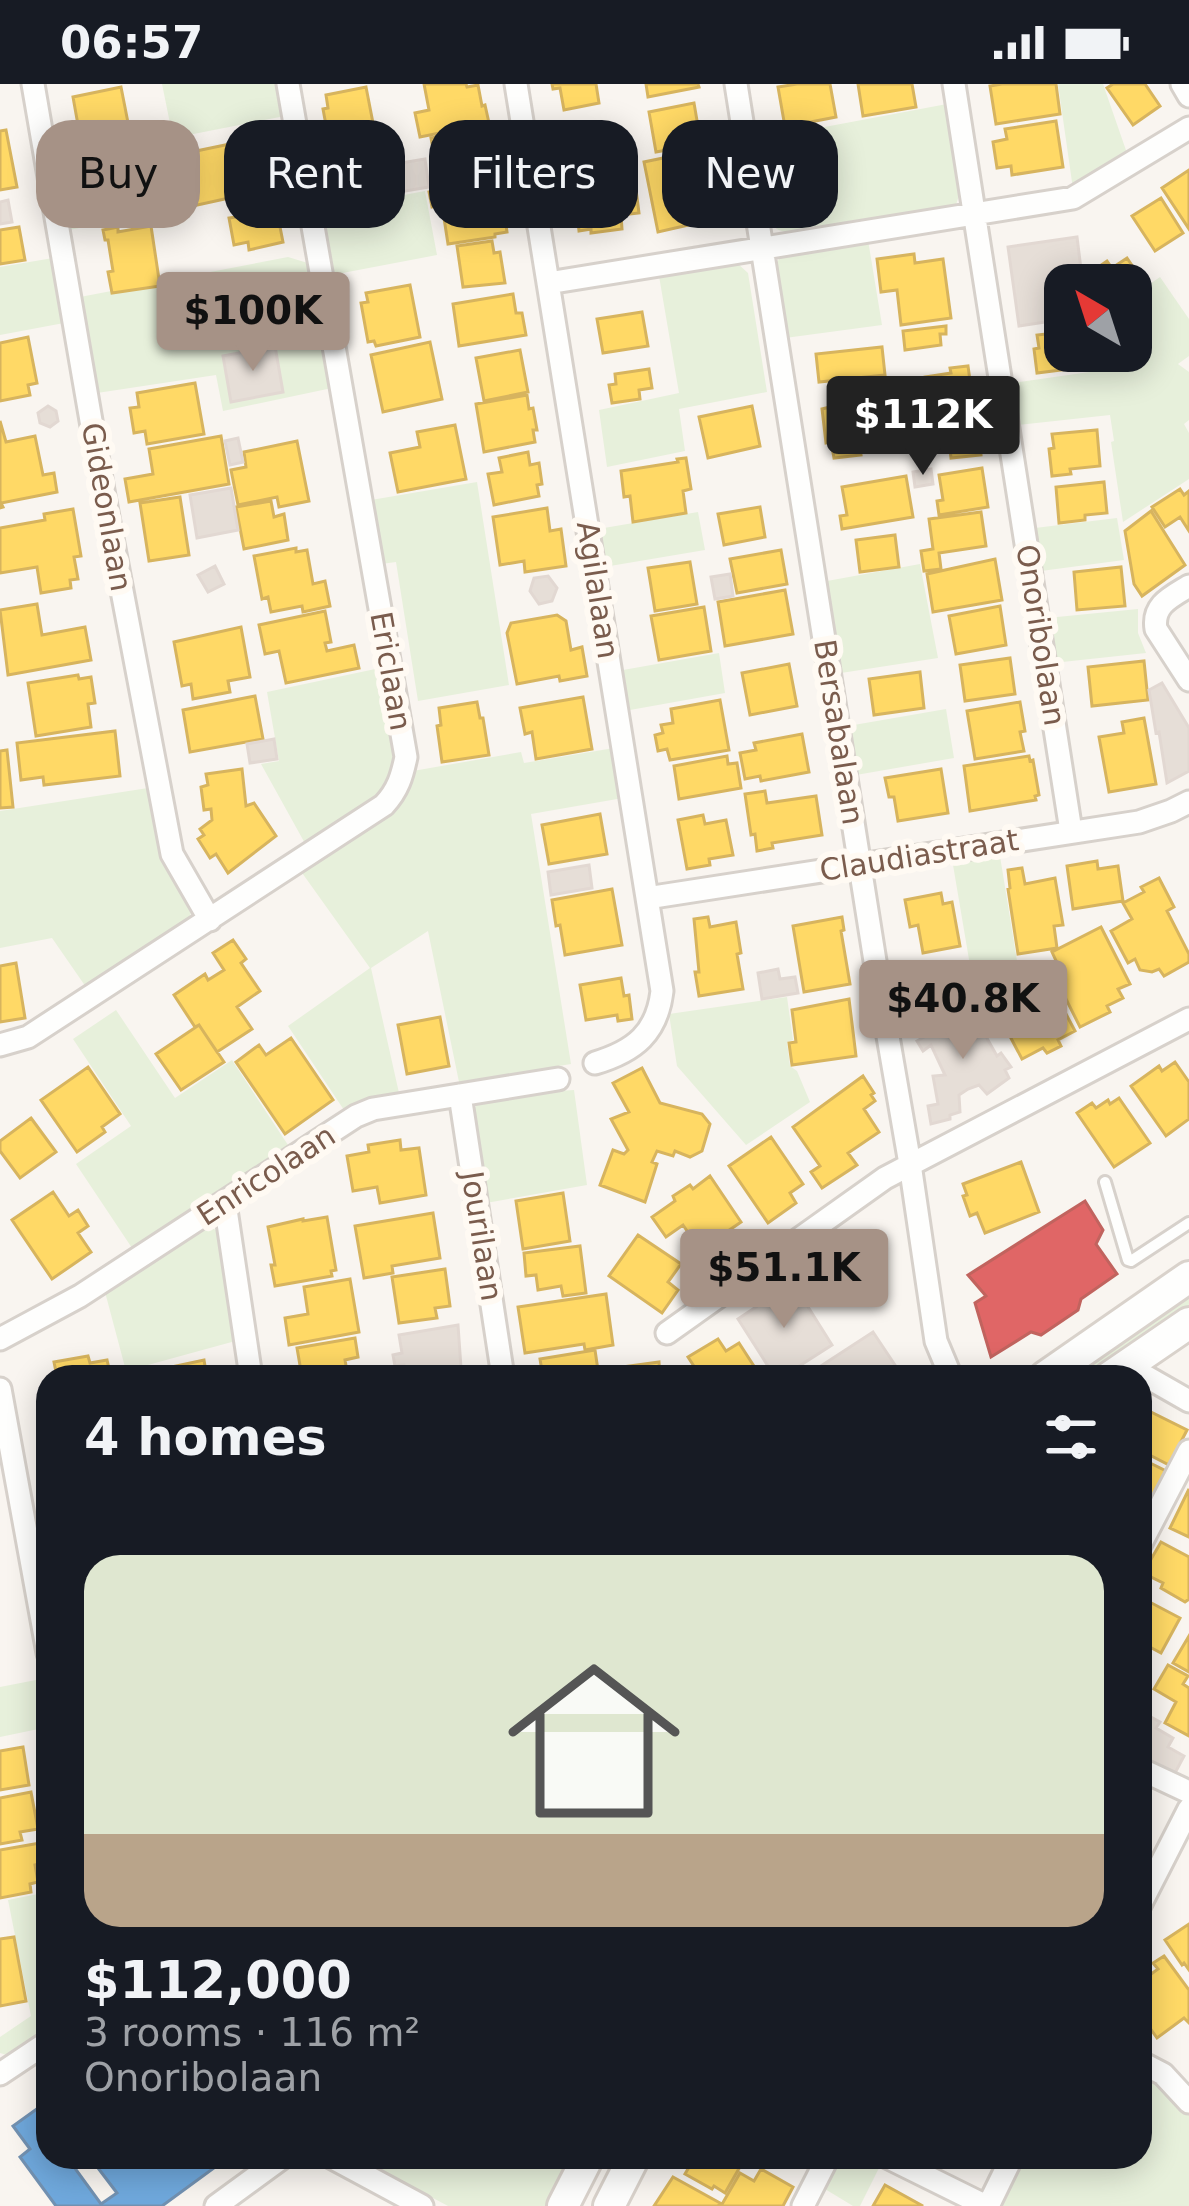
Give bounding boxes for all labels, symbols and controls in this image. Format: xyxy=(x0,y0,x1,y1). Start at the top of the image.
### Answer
text: 06:57 xyxy=(60,16,203,69)
chip: Buy xyxy=(36,120,200,228)
chip: Rent xyxy=(224,120,405,228)
chip: Filters xyxy=(429,120,638,228)
chip: New xyxy=(662,120,838,228)
north arrow xyxy=(1044,264,1152,372)
map controls xyxy=(1044,264,1152,372)
pin: $100K xyxy=(169,272,337,374)
text: $100K xyxy=(184,288,322,333)
pin: $112K xyxy=(839,376,1007,478)
text: $112K xyxy=(854,392,992,437)
street label: Gideonlaan xyxy=(75,420,139,594)
street label: Agilalaan xyxy=(570,519,626,661)
street label: Onoribolaan xyxy=(1009,542,1073,728)
street label: Ericlaan xyxy=(363,609,419,733)
street label: Bersabalaan xyxy=(807,637,871,827)
street label: Claudiastraat xyxy=(817,822,1021,888)
pin: $40.8K xyxy=(865,960,1061,1062)
text: $40.8K xyxy=(886,976,1040,1021)
street label: Enricolaan xyxy=(190,1117,342,1233)
street label: Jourilaan xyxy=(454,1167,510,1303)
pin: $51.1K xyxy=(686,1229,882,1331)
text: $51.1K xyxy=(707,1245,861,1290)
icon: filters xyxy=(1038,1404,1104,1470)
text: 4 homes xyxy=(84,1408,327,1467)
icon: home xyxy=(486,1633,702,1849)
text: $112,000 xyxy=(84,1951,352,2010)
text: 3 rooms · 116 m² xyxy=(84,2010,420,2055)
text: Onoribolaan xyxy=(84,2055,322,2100)

